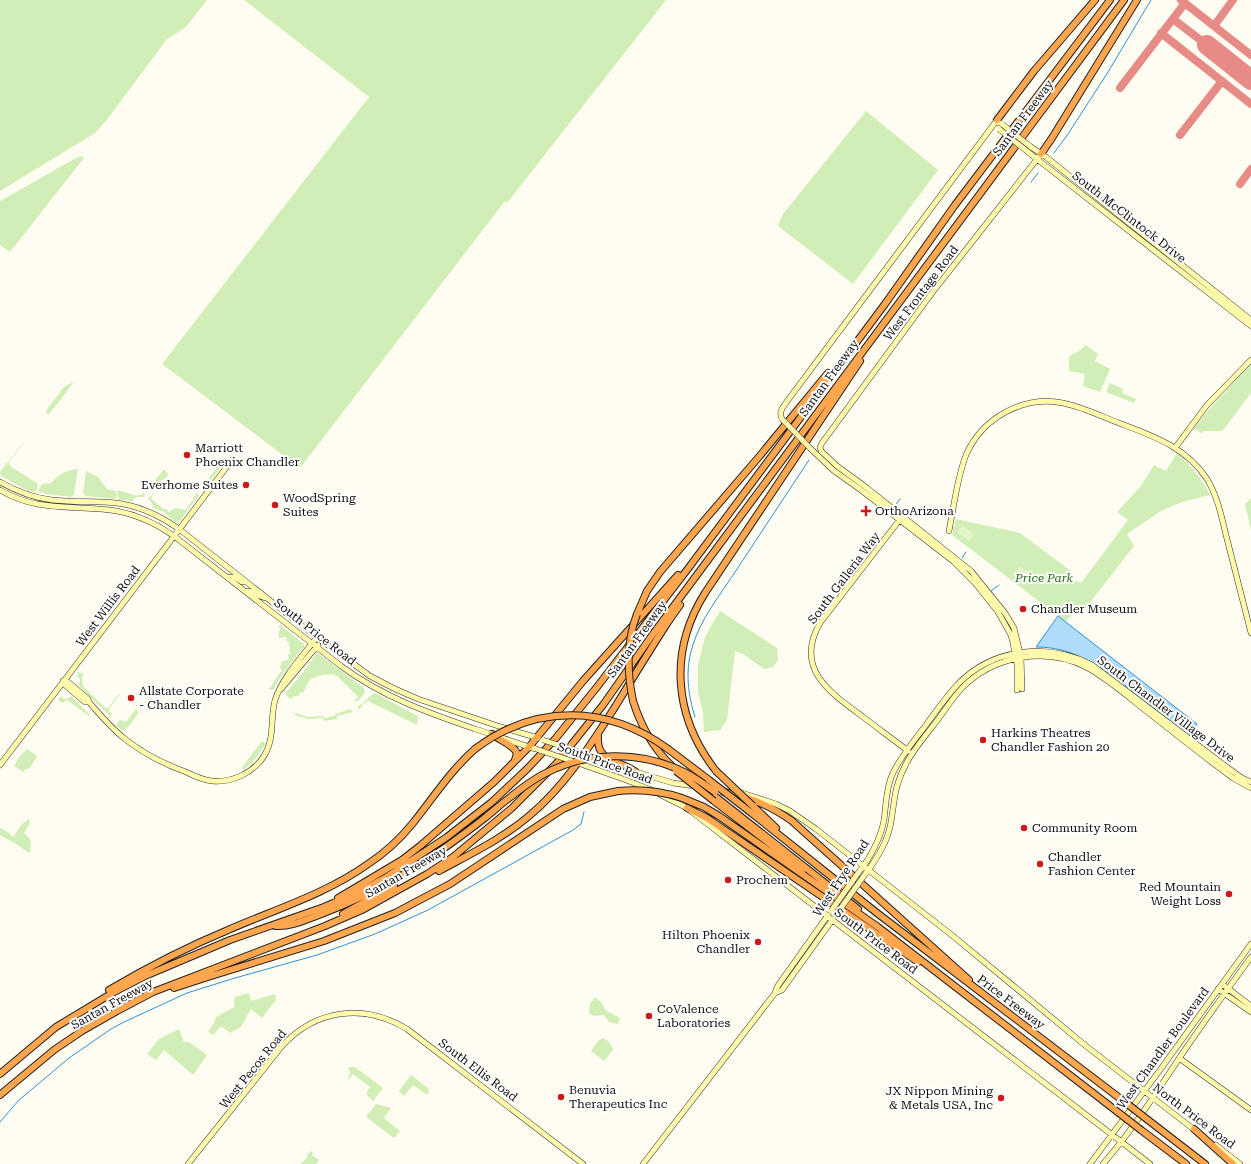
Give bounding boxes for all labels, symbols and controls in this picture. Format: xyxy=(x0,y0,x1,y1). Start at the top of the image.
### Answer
street label: Santan Freeway xyxy=(990,77,1057,159)
street label: South McClintock Drive xyxy=(1069,168,1189,266)
street label: West Frontage Road xyxy=(881,243,961,343)
street label: Santan Freeway xyxy=(796,336,862,419)
place label: Marriott Phoenix Chandler xyxy=(195,441,299,469)
marker: Marriott Phoenix Chandler xyxy=(182,450,192,460)
place label: Everhome Suites xyxy=(141,478,238,492)
marker: Everhome Suites xyxy=(241,480,251,490)
place label: WoodSpring Suites xyxy=(283,491,356,519)
marker: WoodSpring Suites xyxy=(270,500,280,510)
place label: OrthoArizona xyxy=(875,504,954,518)
marker: OrthoArizona xyxy=(860,505,872,517)
street label: South Galleria Way xyxy=(805,529,884,627)
street label: West Willis Road xyxy=(73,563,143,649)
park label: Price Park xyxy=(1014,571,1074,585)
street label: South Price Road xyxy=(271,596,359,669)
street label: Santan Freeway xyxy=(604,597,670,680)
place label: Chandler Museum xyxy=(1031,602,1137,616)
marker: Chandler Museum xyxy=(1018,604,1028,614)
street label: South Chandler Village Drive xyxy=(1095,653,1238,765)
place label: Allstate Corporate - Chandler xyxy=(139,684,244,712)
marker: Allstate Corporate - Chandler xyxy=(126,693,136,703)
place label: Harkins Theatres Chandler Fashion 20 xyxy=(991,726,1110,754)
marker: Harkins Theatres Chandler Fashion 20 xyxy=(978,735,988,745)
street label: South Price Road xyxy=(556,739,655,787)
place label: Community Room xyxy=(1032,821,1137,835)
marker: Community Room xyxy=(1019,823,1029,833)
street label: West Frye Road xyxy=(810,837,872,919)
street label: Santan Freeway xyxy=(363,843,450,901)
place label: Chandler Fashion Center xyxy=(1048,850,1135,878)
marker: Chandler Fashion Center xyxy=(1035,859,1045,869)
place label: Prochem xyxy=(736,873,788,887)
marker: Prochem xyxy=(723,875,733,885)
place label: Red Mountain Weight Loss xyxy=(1139,880,1221,908)
marker: Red Mountain Weight Loss xyxy=(1224,889,1234,899)
street label: South Price Road xyxy=(832,905,920,977)
place label: Hilton Phoenix Chandler xyxy=(662,928,750,956)
marker: Hilton Phoenix Chandler xyxy=(753,937,763,947)
street label: Price Freeway xyxy=(974,972,1048,1032)
street label: Santan Freeway xyxy=(69,975,156,1032)
street label: West Chandler Boulevard xyxy=(1114,984,1212,1112)
place label: CoValence Laboratories xyxy=(657,1002,730,1030)
marker: CoValence Laboratories xyxy=(644,1011,654,1021)
street label: West Pecos Road xyxy=(217,1026,289,1111)
street label: South Ellis Road xyxy=(436,1036,520,1104)
street label: North Price Road xyxy=(1150,1080,1238,1152)
place label: Benuvia Therapeutics Inc xyxy=(569,1083,668,1111)
place label: JX Nippon Mining & Metals USA, Inc xyxy=(886,1084,993,1112)
marker: Benuvia Therapeutics Inc xyxy=(556,1092,566,1102)
marker: JX Nippon Mining & Metals USA, Inc xyxy=(996,1093,1006,1103)

